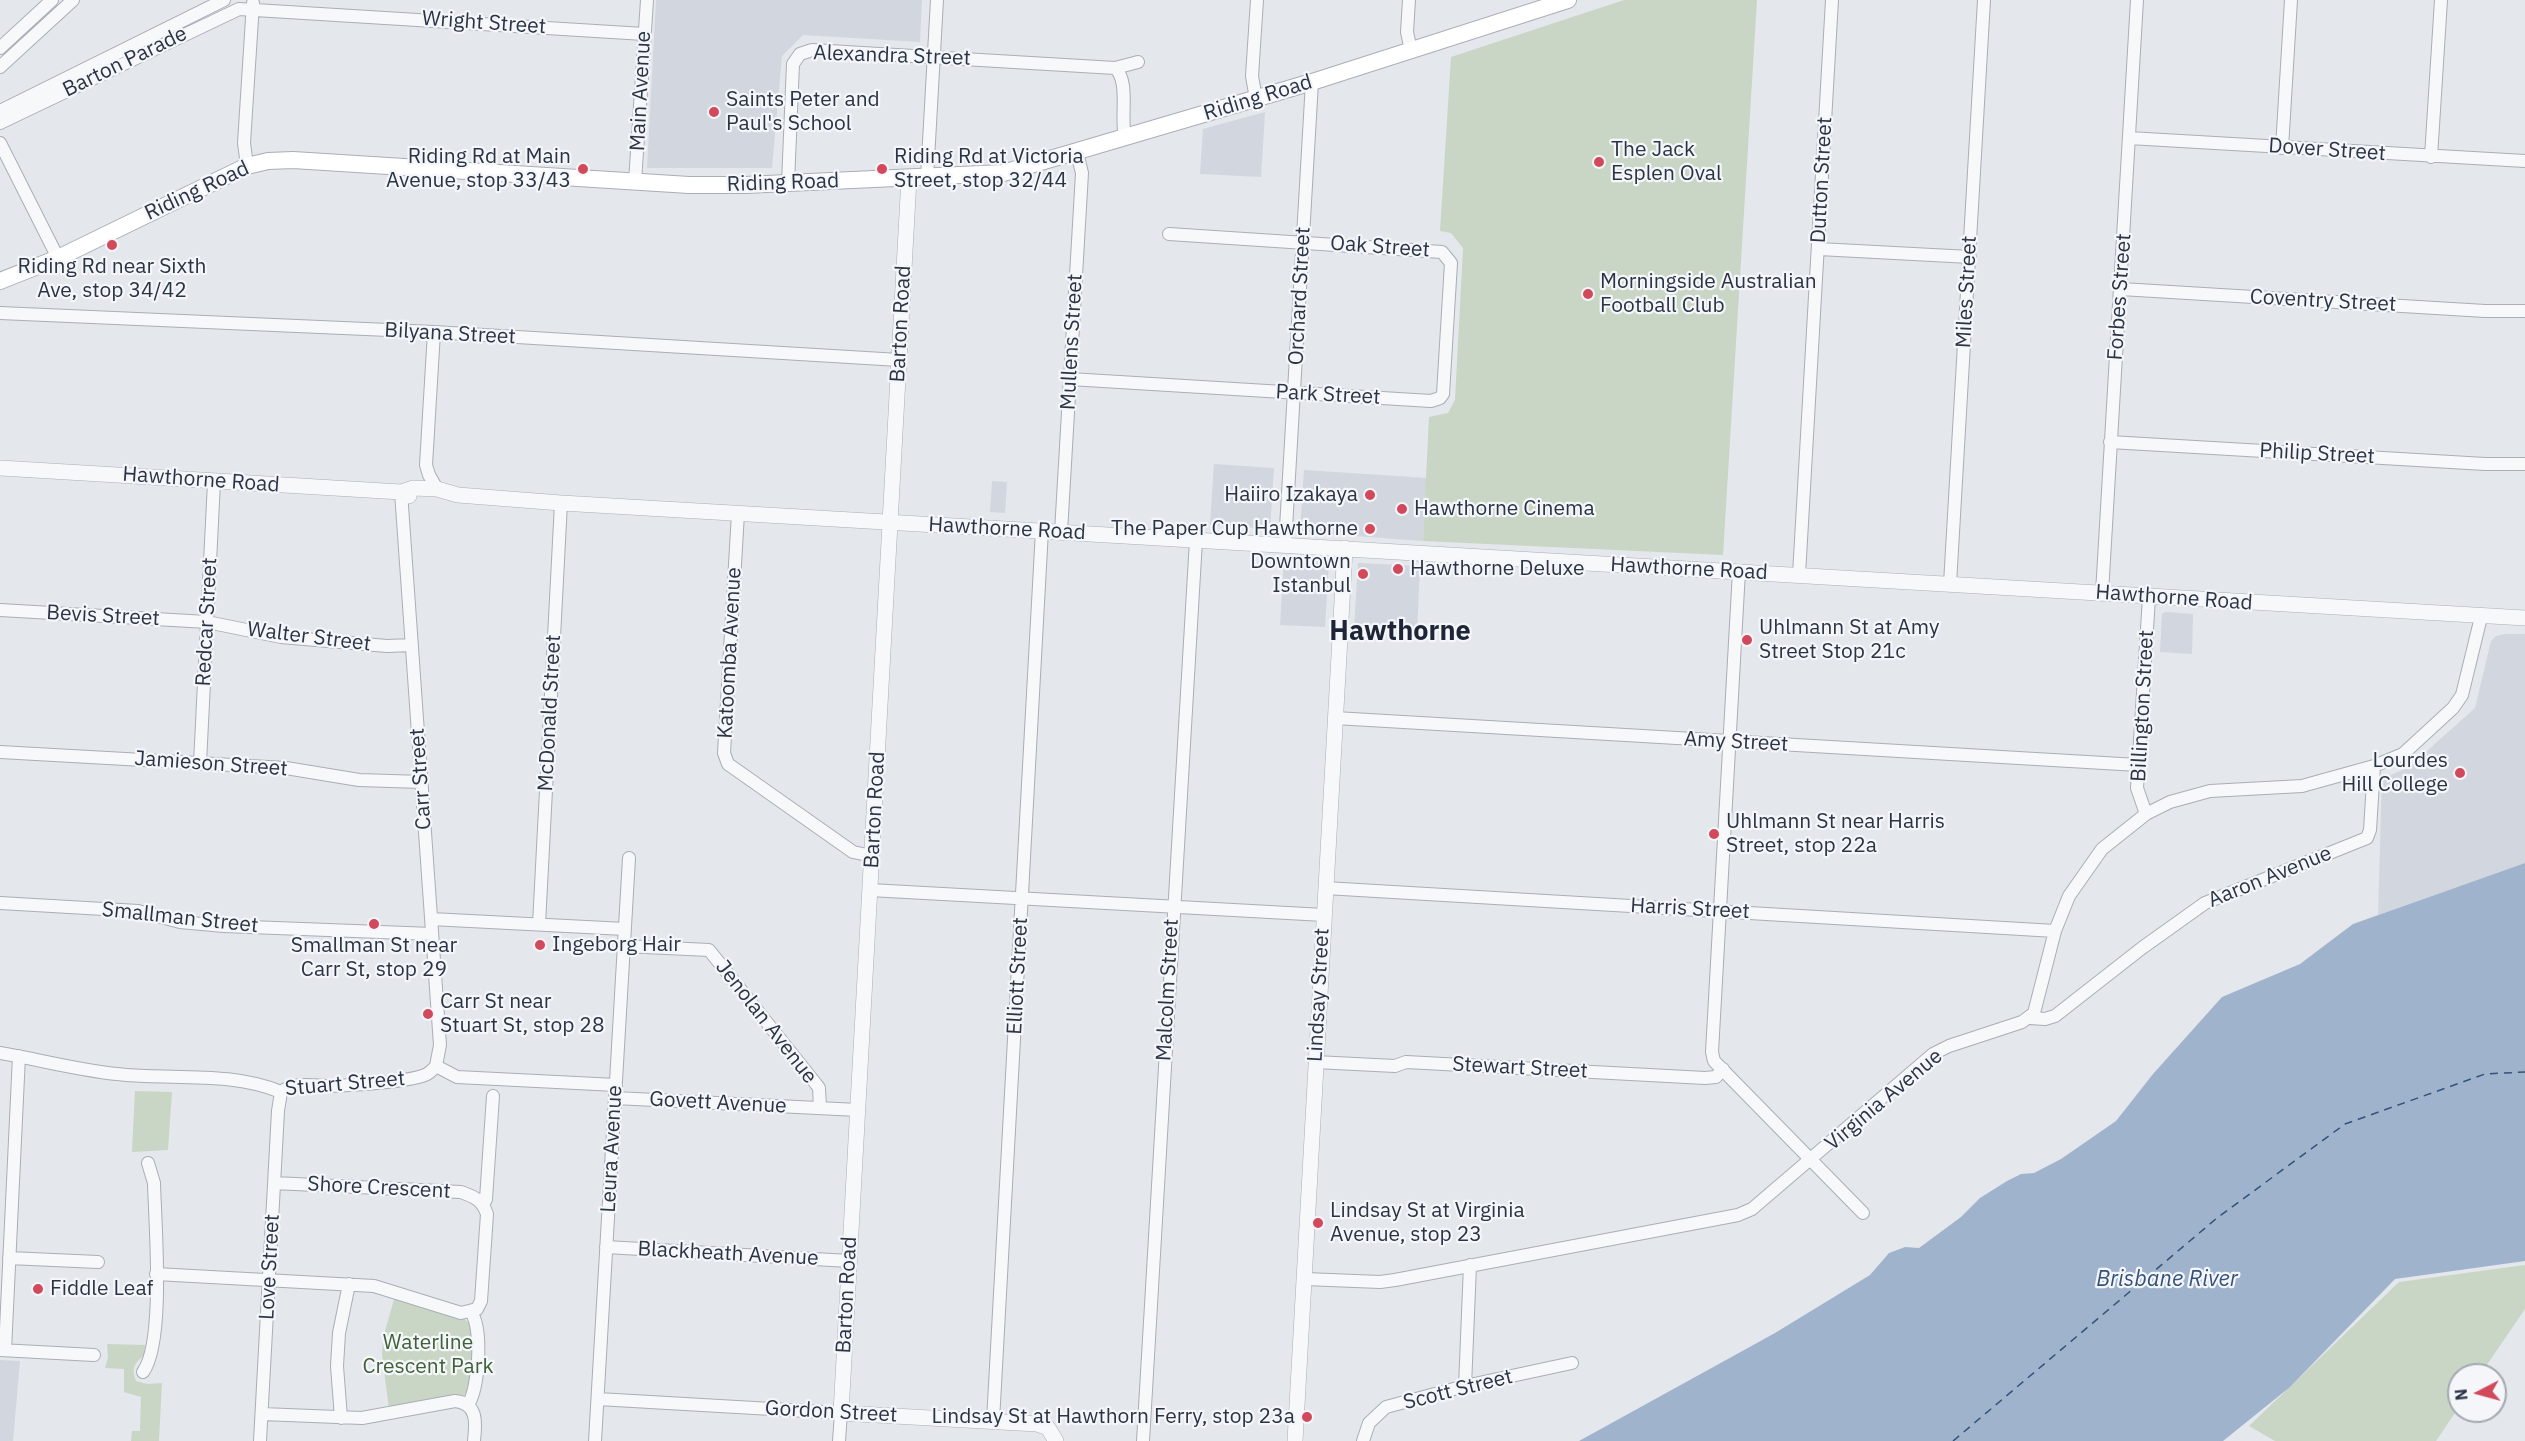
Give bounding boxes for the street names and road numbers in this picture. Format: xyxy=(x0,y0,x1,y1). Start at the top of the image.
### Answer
street label: Wright Street xyxy=(421,6,547,40)
street label: Barton Parade xyxy=(59,21,191,103)
street label: Main Avenue xyxy=(625,30,657,152)
street label: Alexandra Street xyxy=(813,41,971,71)
street label: Riding Road xyxy=(1201,70,1315,126)
street label: Dutton Street xyxy=(1806,116,1838,244)
street label: Dover Street xyxy=(2267,133,2387,167)
street label: Riding Road xyxy=(141,156,253,226)
street label: Riding Road xyxy=(726,168,840,198)
street label: Orchard Street xyxy=(1284,226,1316,366)
street label: Oak Street xyxy=(1329,231,1431,263)
street label: Forbes Street xyxy=(2103,233,2137,361)
street label: Miles Street xyxy=(1951,235,1983,349)
street label: Barton Road xyxy=(885,265,917,383)
street label: Mullens Street xyxy=(1056,273,1088,411)
street label: Coventry Street xyxy=(2249,285,2397,317)
street label: Bilyana Street xyxy=(384,318,516,350)
street label: Park Street xyxy=(1275,380,1381,410)
street label: Philip Street xyxy=(2259,438,2375,470)
street label: Hawthorne Road xyxy=(122,462,280,498)
street label: Hawthorne Road xyxy=(928,512,1086,546)
street label: Hawthorne Road xyxy=(1610,552,1768,586)
street label: Redcar Street xyxy=(191,557,223,687)
street label: Katoomba Avenue xyxy=(713,567,747,739)
street label: Hawthorne Road xyxy=(2095,580,2253,616)
street label: Bevis Street xyxy=(46,600,160,632)
street label: Walter Street xyxy=(246,617,372,657)
street label: Billington Street xyxy=(2126,629,2160,783)
street label: McDonald Street xyxy=(533,634,567,792)
street label: Carr Street xyxy=(405,727,437,831)
street label: Amy Street xyxy=(1683,727,1789,757)
street label: Jamieson Street xyxy=(134,746,288,782)
street label: Barton Road xyxy=(859,751,891,869)
street label: Aaron Avenue xyxy=(2205,841,2335,913)
street label: Harris Street xyxy=(1630,893,1750,925)
street label: Smallman Street xyxy=(101,897,259,939)
street label: Elliott Street xyxy=(1002,917,1034,1035)
street label: Malcolm Street xyxy=(1152,918,1184,1062)
street label: Lindsay Street xyxy=(1303,927,1335,1063)
street label: Jenolan Avenue xyxy=(710,955,822,1089)
street label: Virginia Avenue xyxy=(1820,1044,1948,1156)
street label: Stewart Street xyxy=(1452,1052,1588,1084)
street label: Stuart Street xyxy=(284,1066,406,1102)
street label: Leura Avenue xyxy=(596,1085,628,1213)
street label: Govett Avenue xyxy=(649,1087,787,1119)
street label: Shore Crescent xyxy=(307,1172,451,1204)
street label: Love Street xyxy=(255,1213,285,1321)
street label: Barton Road xyxy=(831,1236,863,1354)
street label: Blackheath Avenue xyxy=(637,1237,819,1271)
street label: Scott Street xyxy=(1401,1364,1515,1416)
street label: Gordon Street xyxy=(764,1396,898,1428)

